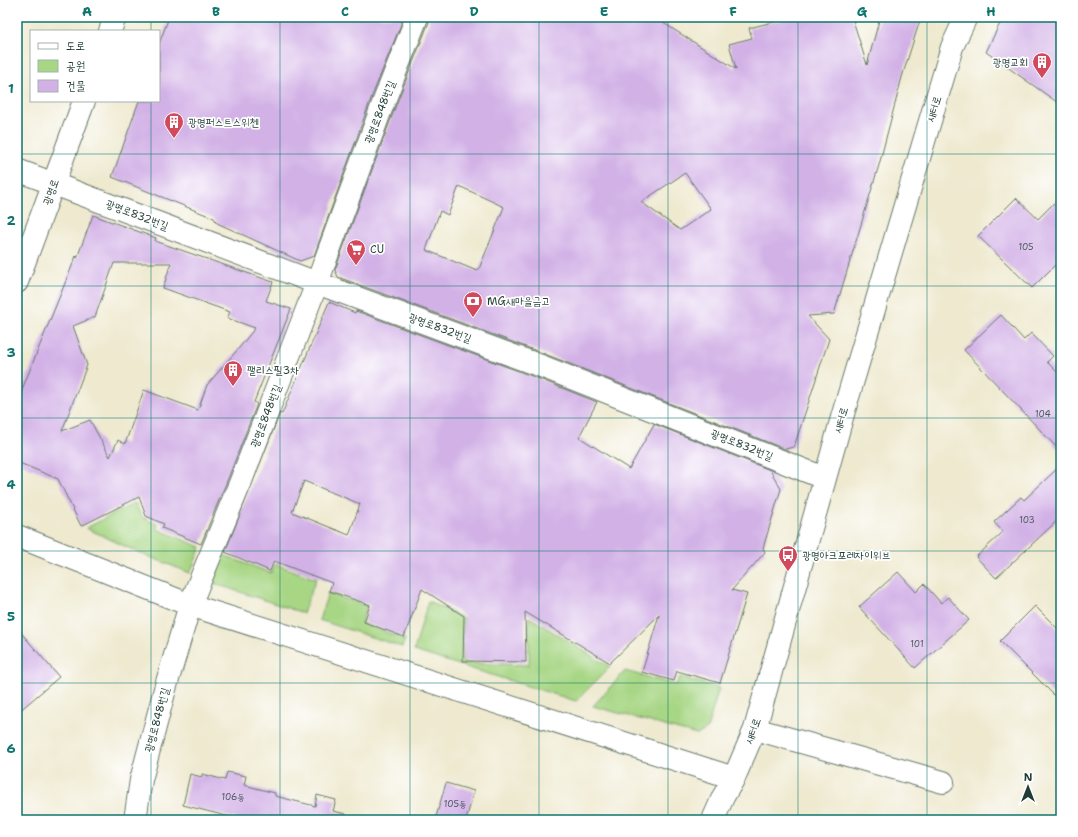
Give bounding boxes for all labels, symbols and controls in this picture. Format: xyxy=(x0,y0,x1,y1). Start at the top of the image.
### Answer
text: A xyxy=(82,3,92,20)
text: B xyxy=(212,3,220,20)
text: C xyxy=(341,3,349,20)
text: D xyxy=(469,3,479,20)
text: E xyxy=(600,3,609,20)
text: F xyxy=(729,3,737,20)
text: G xyxy=(857,3,868,20)
text: H xyxy=(986,3,996,20)
legend xyxy=(30,30,160,102)
text: 도로 xyxy=(66,38,85,54)
building icon: 광명교회 xyxy=(1031,51,1053,79)
place label: 광명교회 xyxy=(993,55,1028,70)
text: 공원 xyxy=(66,58,85,74)
text: 건물 xyxy=(66,78,86,94)
street label: 광명로848번길 xyxy=(361,78,399,146)
text: 1 xyxy=(8,80,14,97)
street label: 새터로 xyxy=(923,94,945,124)
building icon: 광명퍼스트스위첸 xyxy=(163,111,185,139)
place label: 광명퍼스트스위첸 xyxy=(188,115,259,130)
street label: 광명로 xyxy=(39,177,63,207)
street label: 광명로832번길 xyxy=(103,196,171,234)
text: 2 xyxy=(6,212,16,229)
supermarket icon: CU xyxy=(345,238,367,266)
house number: 105 xyxy=(1018,241,1034,253)
place label: CU xyxy=(370,242,384,257)
bank icon: MG새마을금고 xyxy=(462,290,484,318)
place label: MG새마을금고 xyxy=(487,294,550,309)
street label: 광명로832번길 xyxy=(406,310,474,346)
text: 3 xyxy=(6,344,16,361)
building icon: 팰리스필3차 xyxy=(222,359,244,387)
place label: 팰리스필3차 xyxy=(247,363,299,378)
street label: 광명로848번길 xyxy=(247,382,285,450)
street label: 새터로 xyxy=(830,405,852,435)
house number: 104 xyxy=(1035,408,1051,420)
street label: 광명로832번길 xyxy=(709,426,776,464)
text: 4 xyxy=(6,476,16,493)
house number: 103 xyxy=(1019,514,1035,526)
bus stop icon: 광명아크포레자이위브 xyxy=(777,544,799,572)
place label: 광명아크포레자이위브 xyxy=(802,548,891,563)
text: 5 xyxy=(7,608,15,625)
house number: 101 xyxy=(910,638,924,650)
street label: 광명로848번길 xyxy=(141,686,173,754)
street label: 새터로 xyxy=(741,716,765,746)
text: 6 xyxy=(6,740,16,757)
north arrow xyxy=(1008,767,1048,807)
text: N xyxy=(1024,770,1033,785)
house number: 106동 xyxy=(221,791,245,803)
house number: 105동 xyxy=(444,798,466,810)

